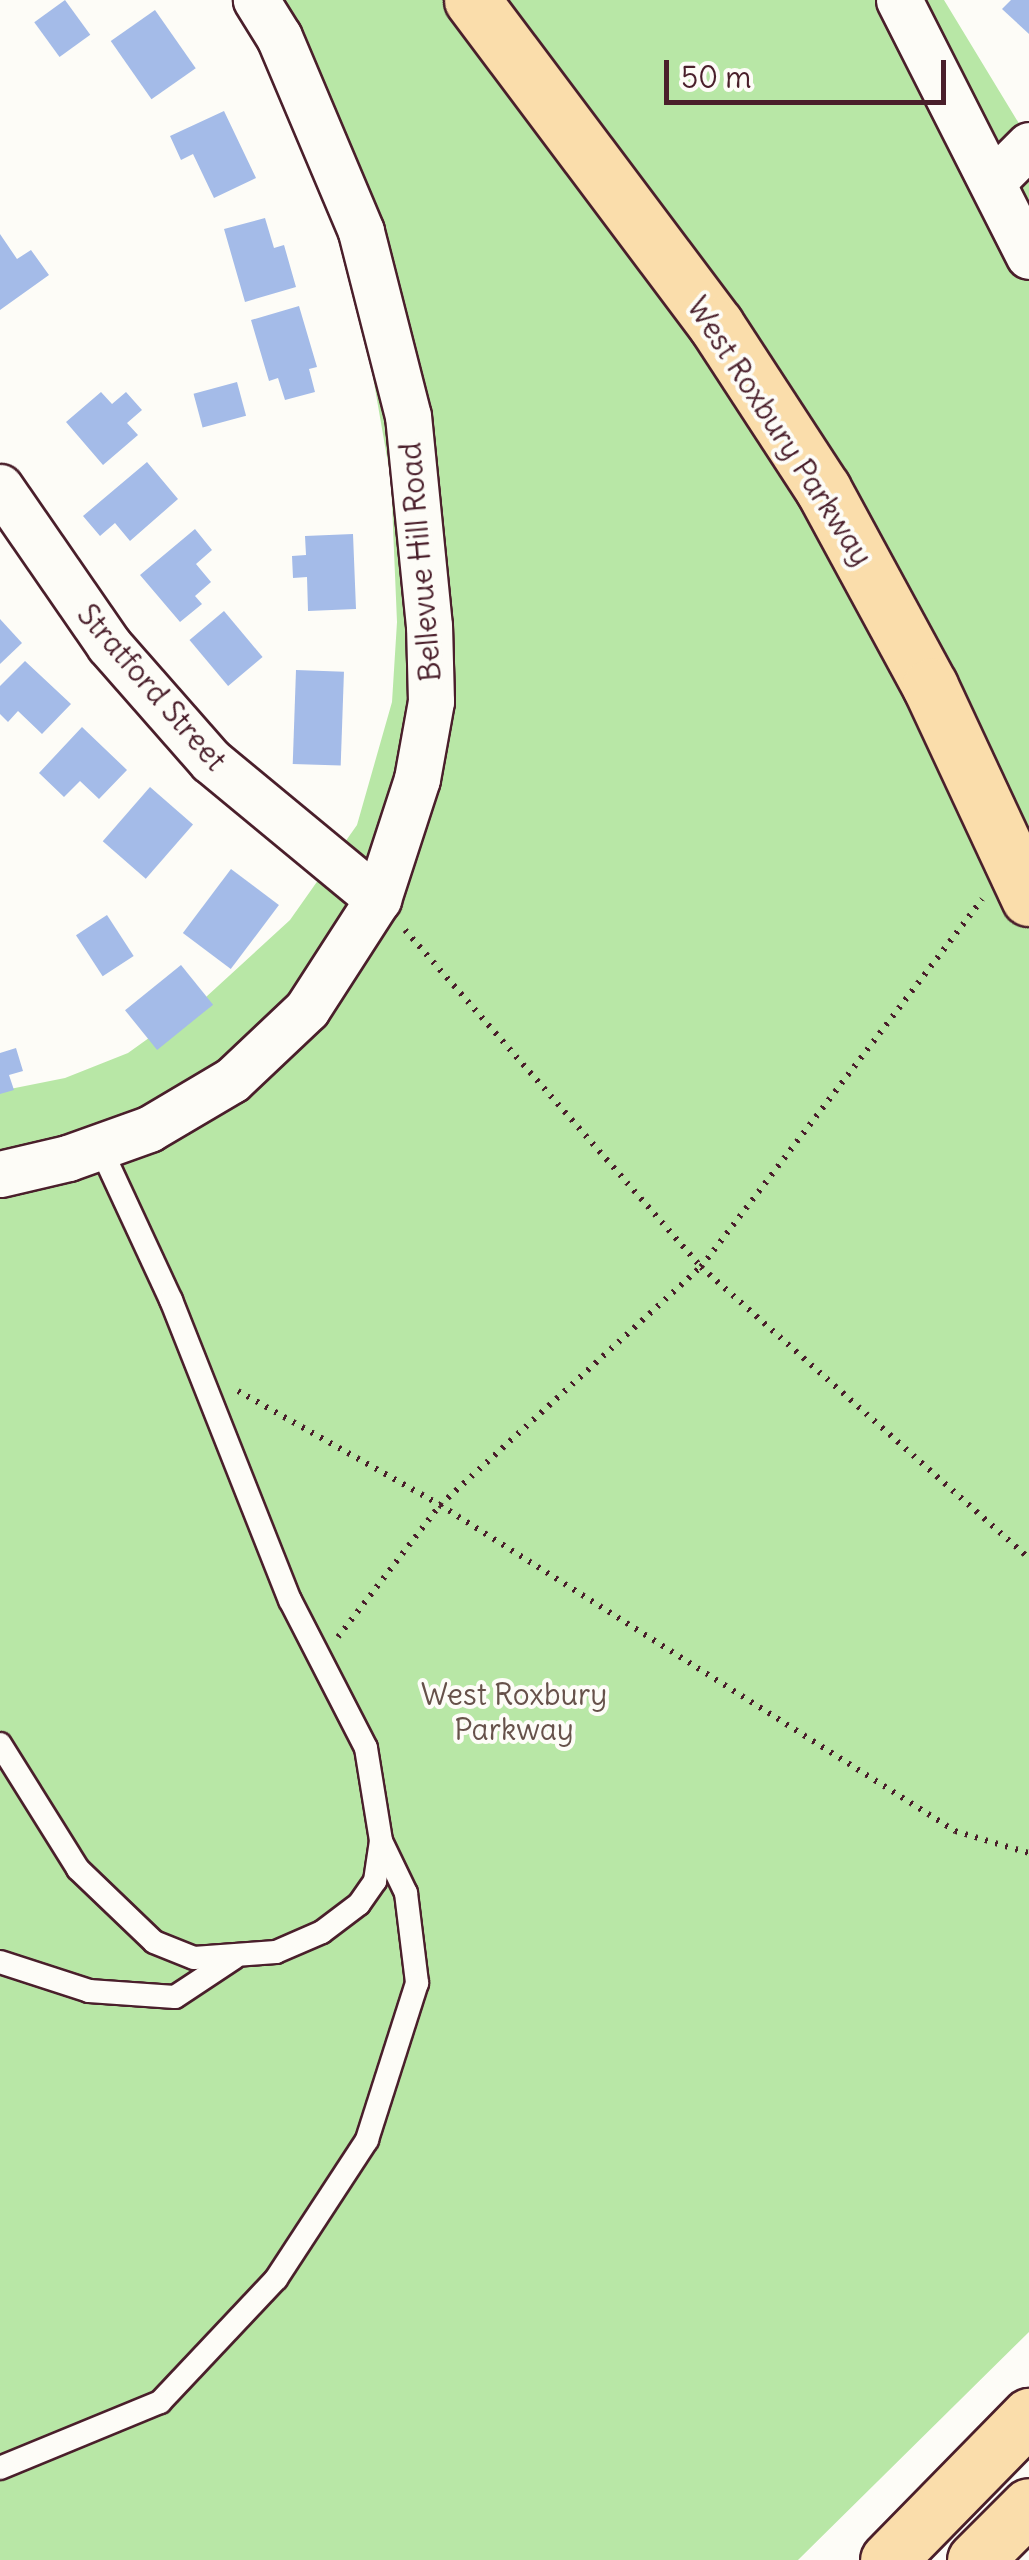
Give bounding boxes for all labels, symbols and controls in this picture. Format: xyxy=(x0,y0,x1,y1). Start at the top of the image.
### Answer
scale bar xyxy=(669,40,952,102)
text: 50 m xyxy=(681,58,751,96)
street label: West Roxbury Parkway xyxy=(680,290,880,572)
street label: Bellevue Hill Road xyxy=(392,441,448,683)
street label: Stratford Street xyxy=(70,597,234,777)
park label: West Roxbury Parkway xyxy=(421,1676,607,1746)

